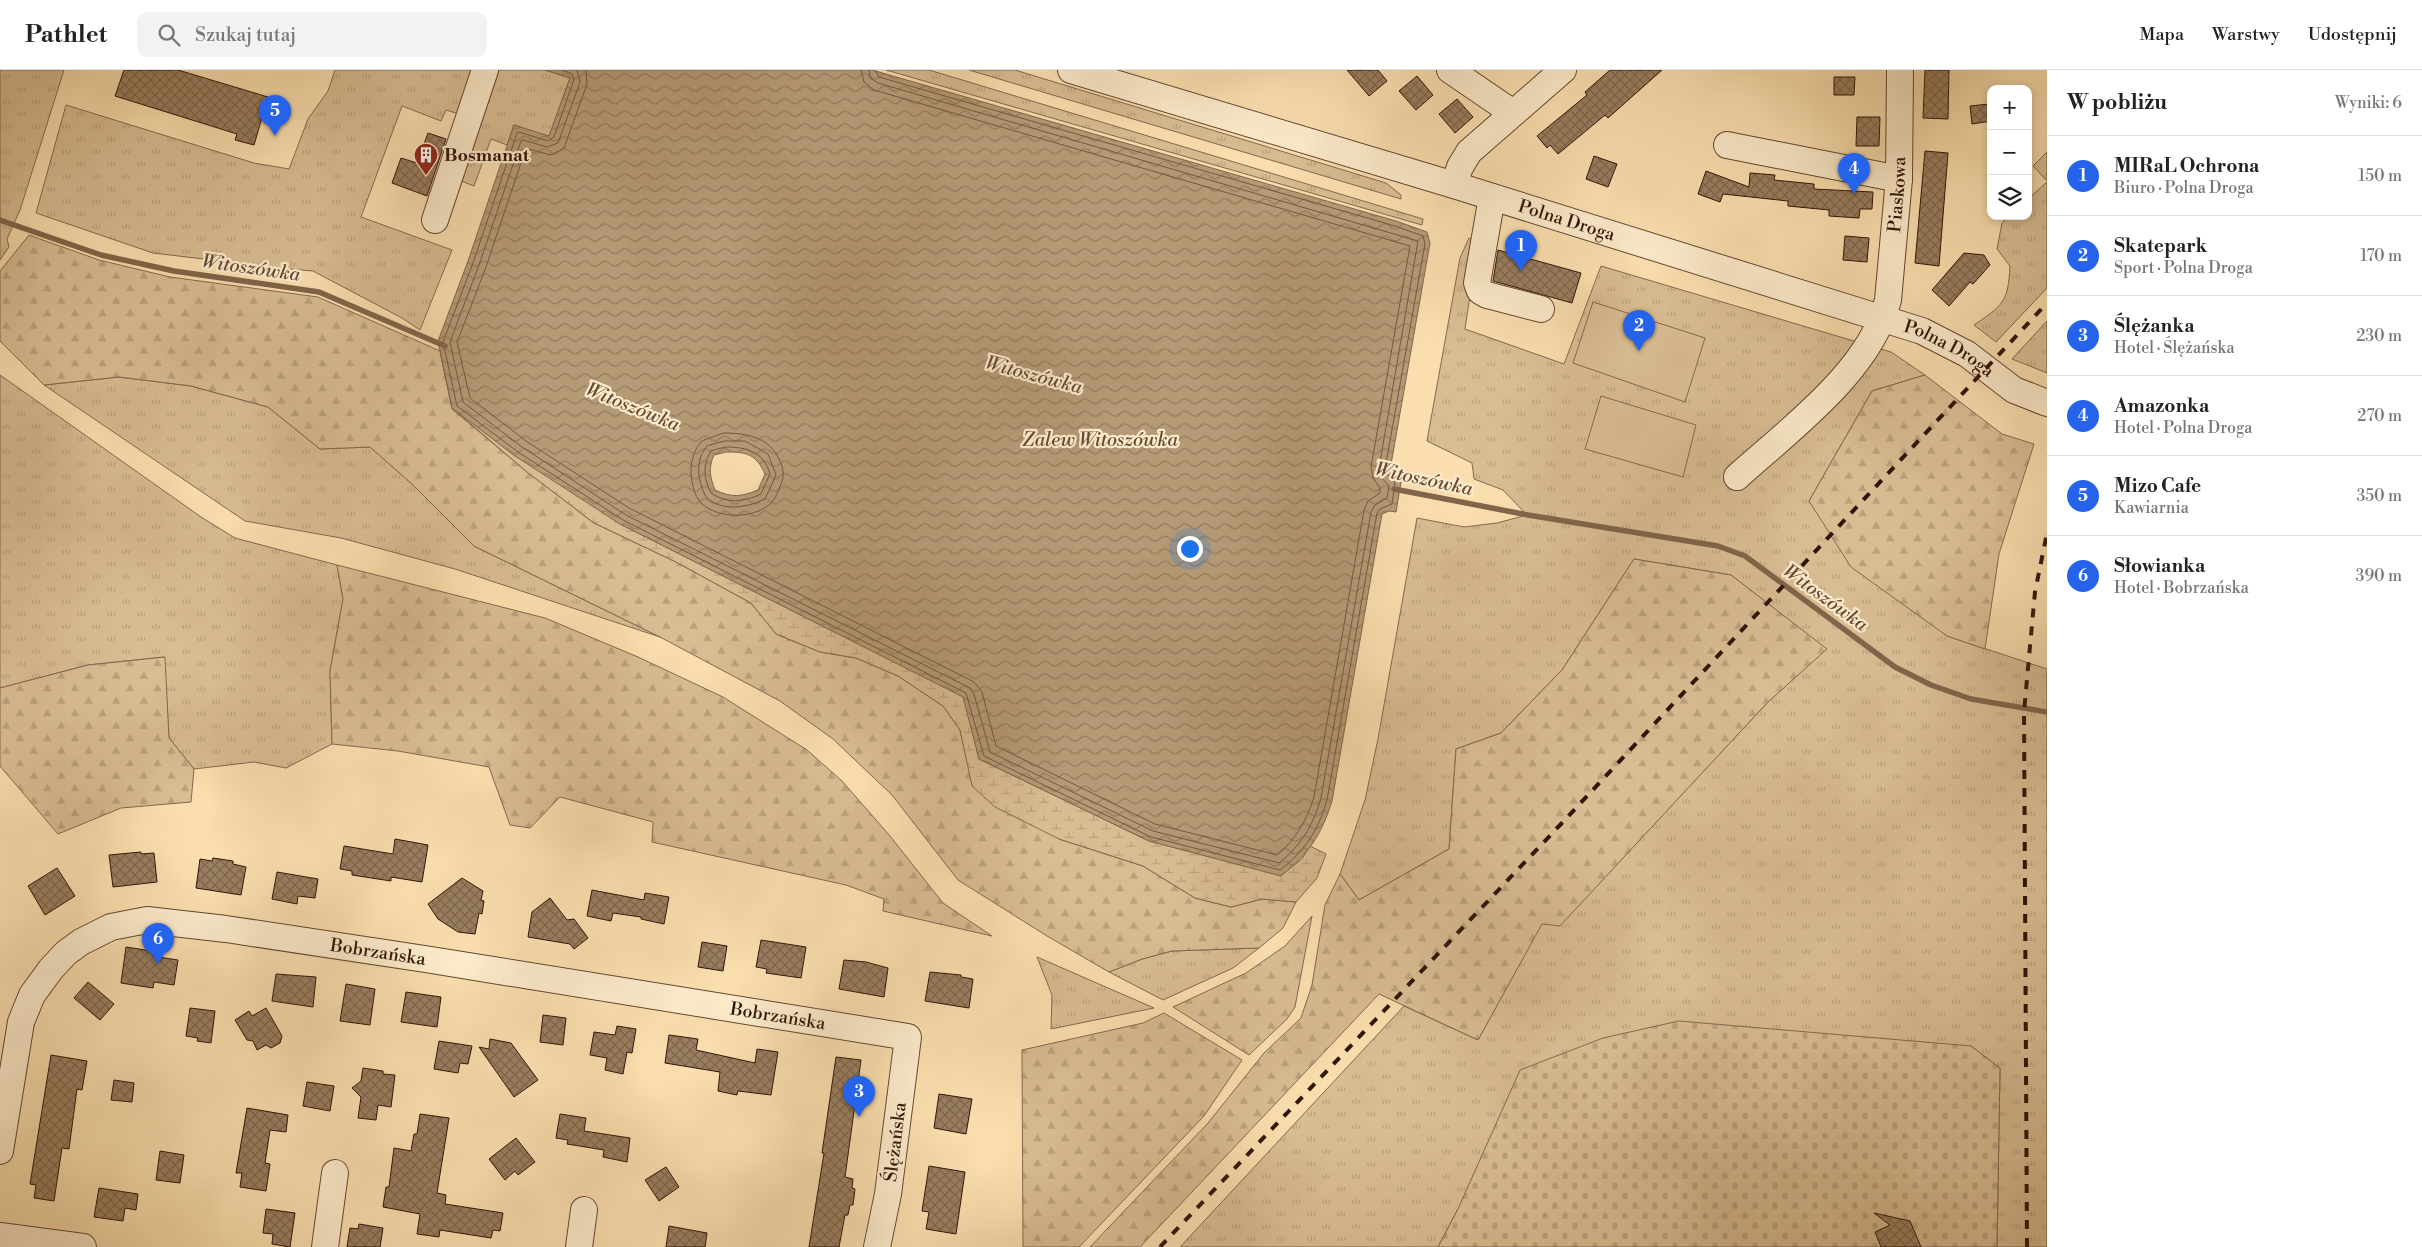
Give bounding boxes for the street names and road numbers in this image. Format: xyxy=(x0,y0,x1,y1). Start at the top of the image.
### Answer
street label: Piaskowa xyxy=(1883,156,1911,233)
street label: Polna Droga xyxy=(1515,195,1619,247)
street label: Polna Droga xyxy=(1901,315,1999,383)
street label: Bobrzańska xyxy=(328,934,428,971)
street label: Bobrzańska xyxy=(727,997,828,1036)
street label: Ślężańska xyxy=(879,1100,912,1183)

